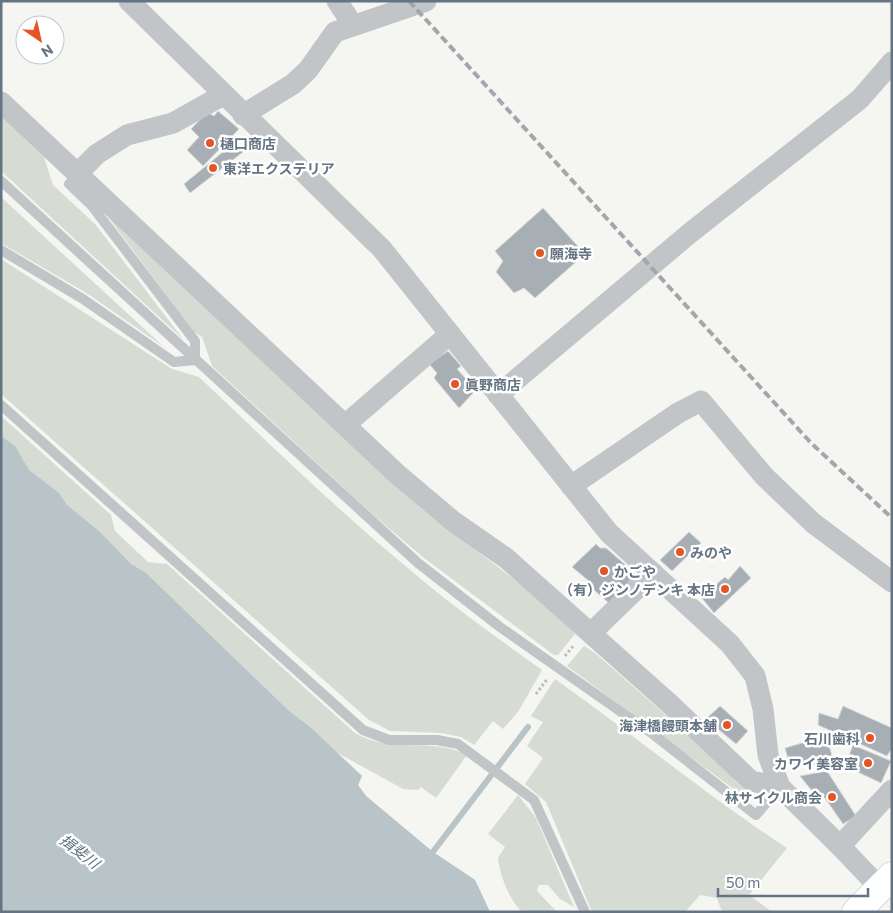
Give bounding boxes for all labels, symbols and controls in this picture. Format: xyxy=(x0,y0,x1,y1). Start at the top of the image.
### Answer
north arrow xyxy=(15,15,65,65)
text: N xyxy=(38,41,57,61)
place label: 樋口商店 xyxy=(220,135,276,152)
marker: 樋口商店 xyxy=(204,137,216,149)
place label: 東洋エクステリア xyxy=(223,160,335,177)
marker: 東洋エクステリア xyxy=(207,162,219,174)
place label: 願海寺 xyxy=(550,245,592,262)
marker: 願海寺 xyxy=(534,247,546,259)
place label: 眞野商店 xyxy=(465,376,521,393)
marker: 眞野商店 xyxy=(449,378,461,390)
place label: みのや xyxy=(690,544,732,561)
marker: みのや xyxy=(674,546,686,558)
place label: かごや xyxy=(614,563,656,580)
marker: かごや xyxy=(598,565,610,577)
place label: （有）ジンノデンキ 本店 xyxy=(559,581,715,598)
marker: （有）ジンノデンキ 本店 xyxy=(719,583,731,595)
place label: 海津橋饅頭本舗 xyxy=(619,717,717,734)
marker: 海津橋饅頭本舗 xyxy=(721,719,733,731)
place label: 石川歯科 xyxy=(804,730,860,747)
marker: 石川歯科 xyxy=(864,732,876,744)
place label: カワイ美容室 xyxy=(774,755,858,772)
marker: カワイ美容室 xyxy=(862,757,874,769)
place label: 林サイクル商会 xyxy=(725,789,822,806)
marker: 林サイクル商会 xyxy=(826,791,838,803)
water label: 揖斐川 xyxy=(57,830,105,873)
scale bar xyxy=(718,866,868,898)
text: 50 m xyxy=(726,873,760,891)

